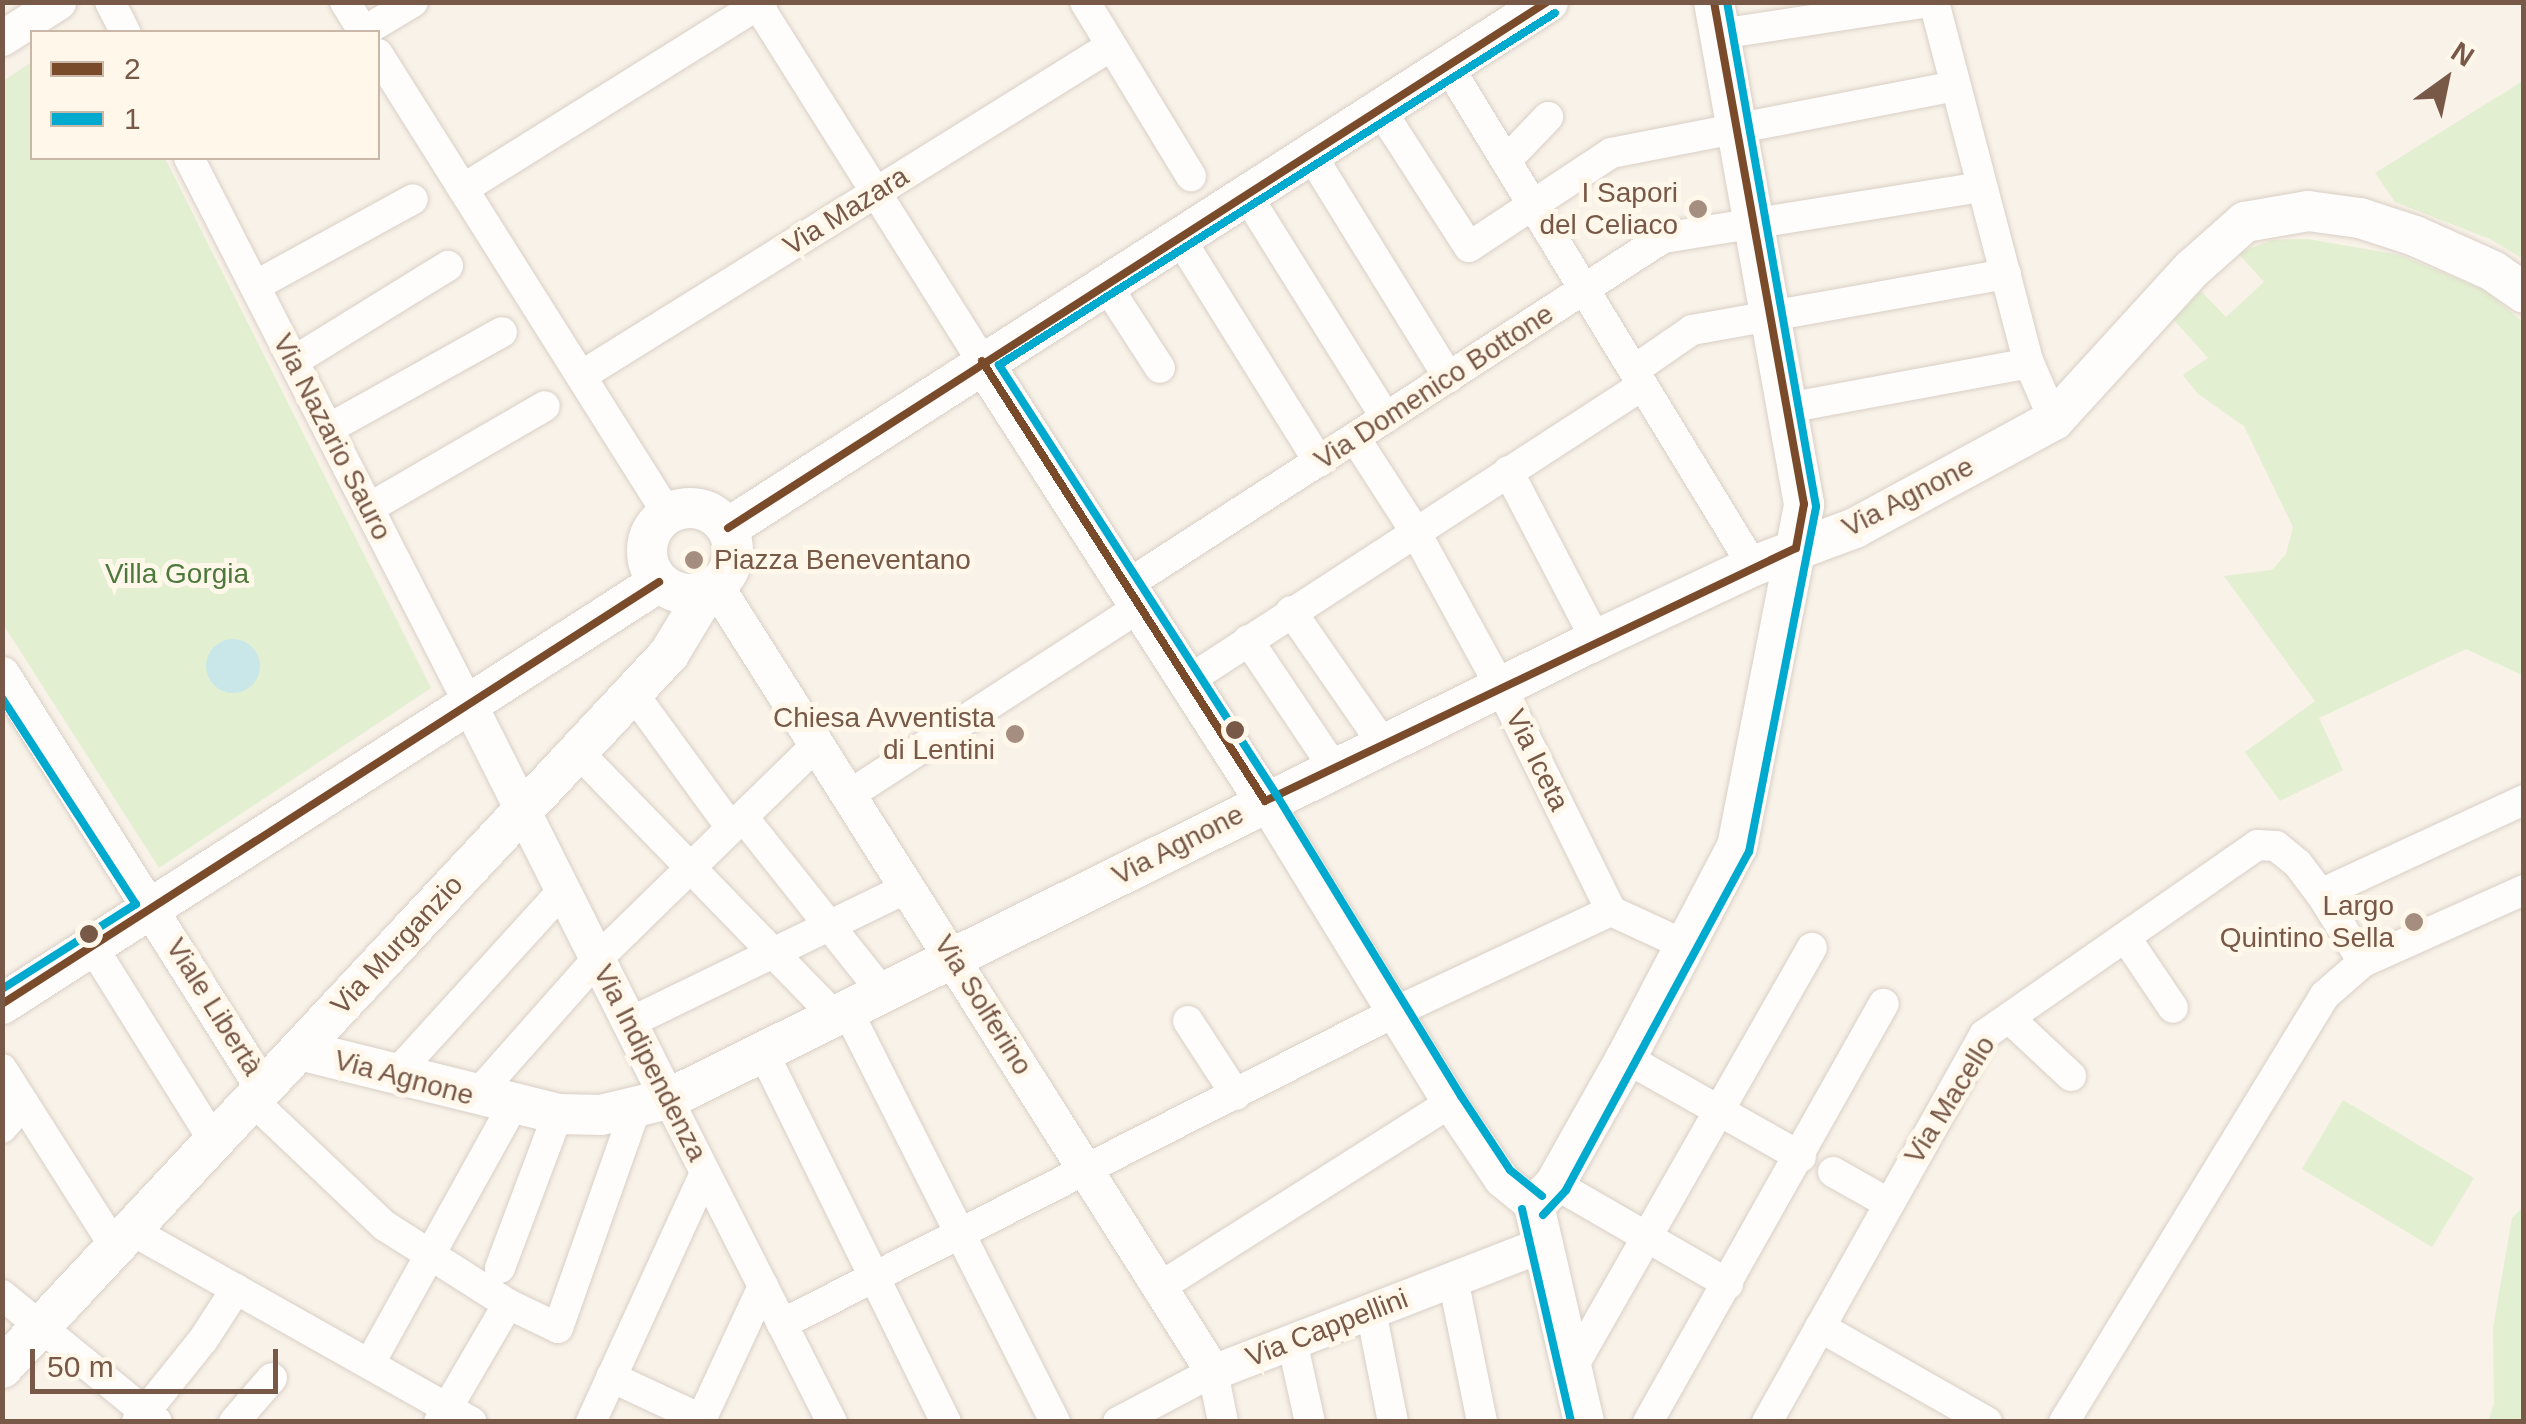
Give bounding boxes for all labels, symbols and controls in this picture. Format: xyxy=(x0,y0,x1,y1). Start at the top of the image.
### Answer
legend xyxy=(30,30,380,160)
north arrow xyxy=(2396,30,2496,130)
text: N xyxy=(2446,36,2480,73)
text: 2 xyxy=(124,52,141,85)
text: 1 xyxy=(124,102,141,135)
street label: Via Mazara xyxy=(777,159,915,263)
place label: I Sapori del Celiaco xyxy=(1539,176,1678,242)
marker: I Sapori del Celiaco xyxy=(1687,198,1709,220)
street label: Via Domenico Bottone xyxy=(1308,297,1560,477)
street label: Via Nazario Sauro xyxy=(266,328,398,546)
street label: Via Agnone xyxy=(1836,449,1980,545)
place label: Piazza Beneventano xyxy=(714,543,971,577)
marker: Piazza Beneventano xyxy=(683,549,705,571)
park label: Villa Gorgia xyxy=(105,557,249,591)
place label: Chiesa Avventista di Lentini xyxy=(771,701,995,767)
street label: Via Iceta xyxy=(1498,704,1576,816)
unlabelled marker xyxy=(1225,720,1245,740)
marker: Chiesa Avventista di Lentini xyxy=(1004,723,1026,745)
street label: Via Agnone xyxy=(1106,797,1250,893)
street label: Via Murganzio xyxy=(324,868,470,1022)
place label: Largo Quintino Sella xyxy=(2220,889,2394,955)
marker: Largo Quintino Sella xyxy=(2403,911,2425,933)
unlabelled marker xyxy=(79,924,99,944)
street label: Via Solferino xyxy=(927,929,1039,1081)
street label: Viale Libertà xyxy=(159,932,269,1082)
street label: Via Indipendenza xyxy=(586,959,714,1167)
street label: Via Macello xyxy=(1898,1030,2002,1170)
street label: Via Agnone xyxy=(330,1043,478,1113)
street label: Via Cappellini xyxy=(1241,1282,1413,1374)
scale bar xyxy=(35,1329,282,1391)
text: 50 m xyxy=(47,1350,114,1383)

